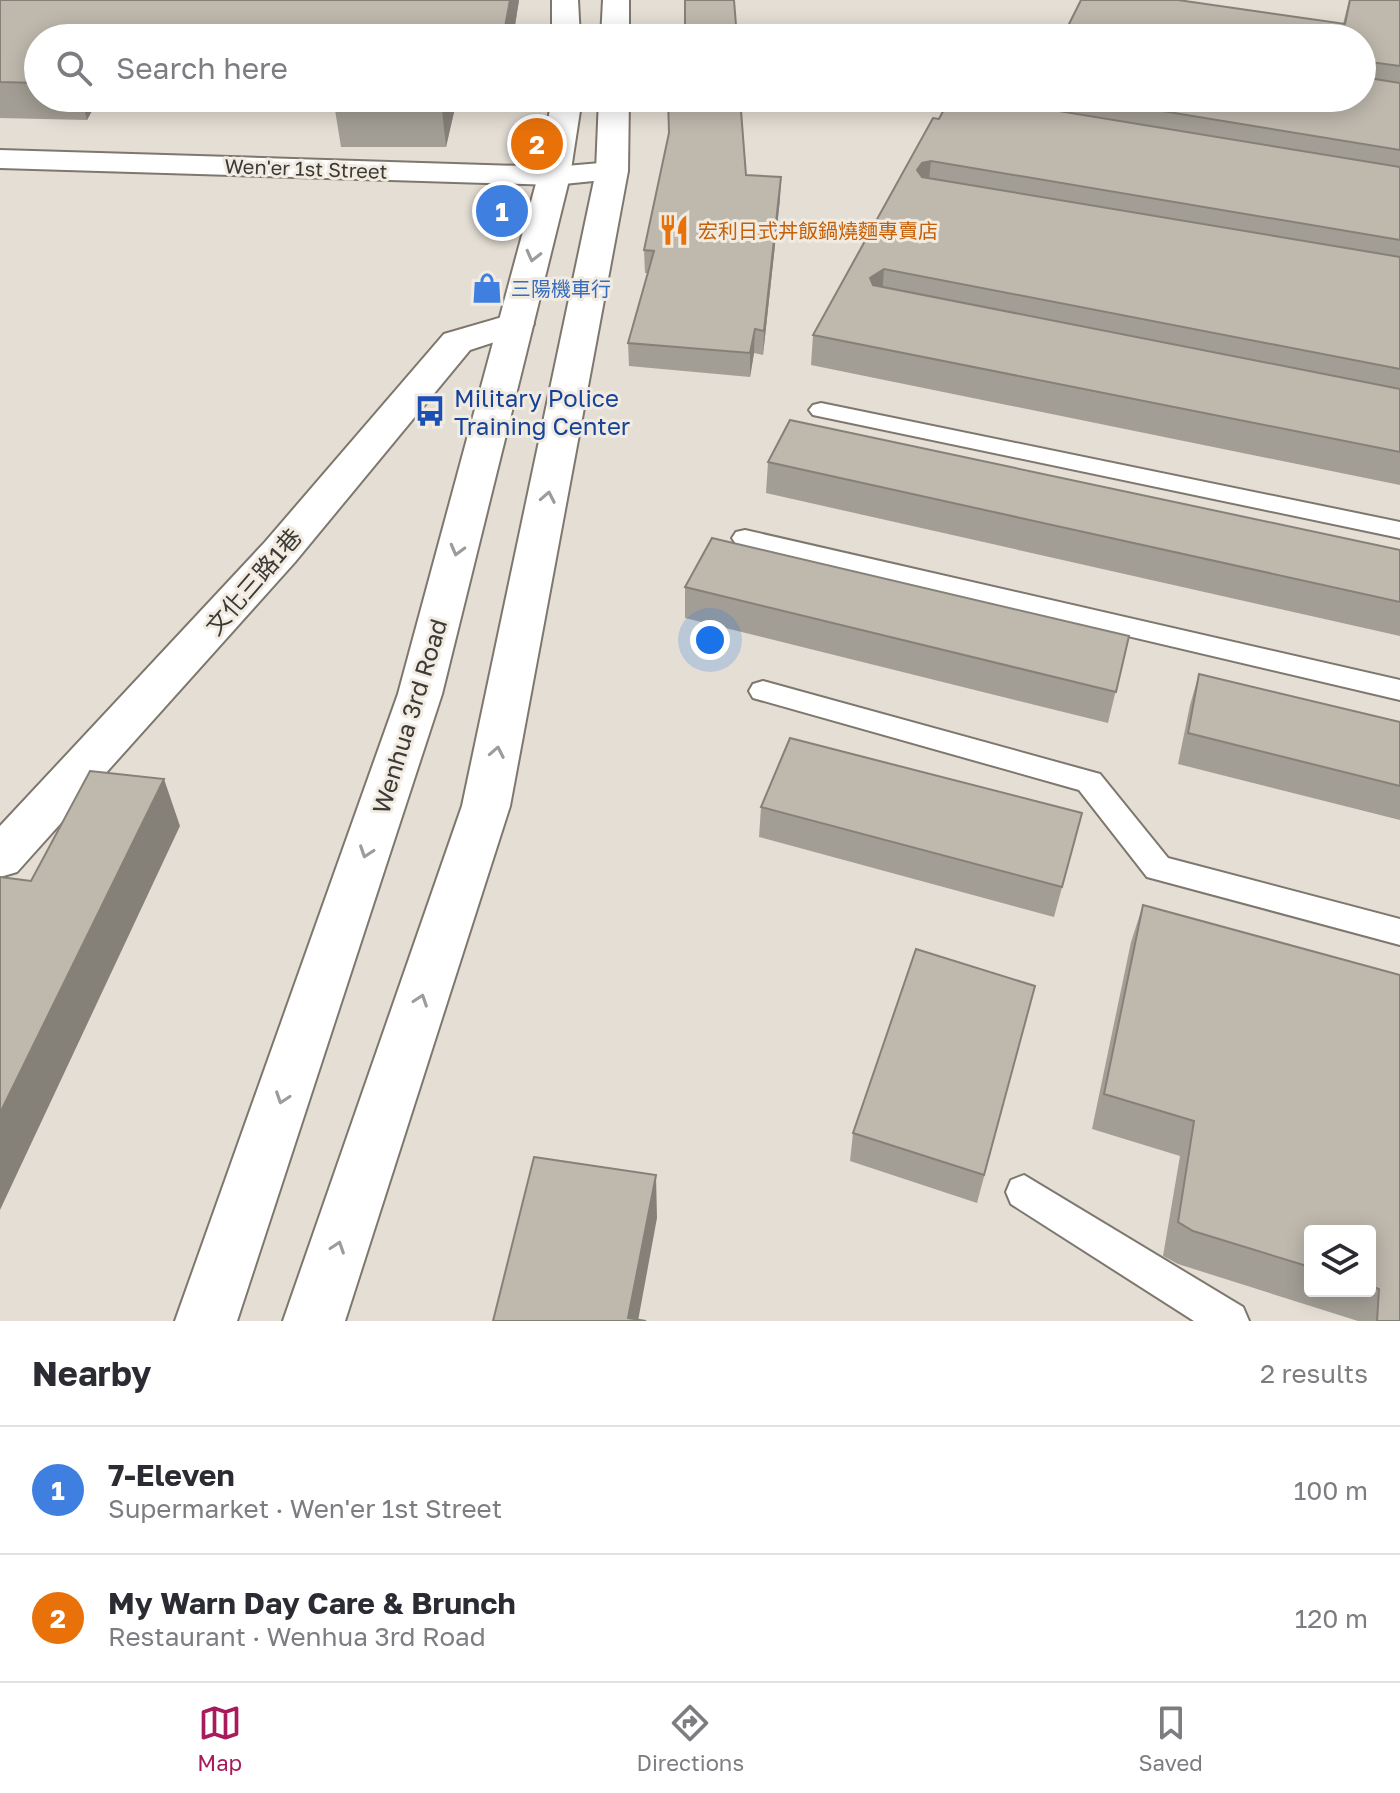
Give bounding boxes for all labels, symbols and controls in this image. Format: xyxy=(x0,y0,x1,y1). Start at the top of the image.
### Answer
search box xyxy=(24,24,1376,112)
icon: search xyxy=(52,46,96,90)
text: Search here xyxy=(116,50,288,86)
pin: 2 xyxy=(511,114,563,174)
street label: Wen'er 1st Street xyxy=(224,153,388,183)
pin: 1 xyxy=(476,181,528,241)
restaurant icon: 宏利日式丼飯鍋燒麵專賣店 xyxy=(657,213,691,247)
place label: 宏利日式丼飯鍋燒麵專賣店 xyxy=(698,218,938,242)
one-way arrow xyxy=(526,249,543,263)
shop icon: 三陽機車行 xyxy=(470,271,504,305)
place label: 三陽機車行 xyxy=(511,276,611,300)
place label: Military Police Training Center xyxy=(454,383,630,440)
bus stop icon: Military Police Training Center xyxy=(413,394,447,428)
one-way arrow xyxy=(538,490,555,504)
street label: 文化三路1巷 xyxy=(199,522,307,640)
one-way arrow xyxy=(450,542,467,556)
street label: Wenhua 3rd Road xyxy=(366,615,452,817)
your location xyxy=(690,620,730,660)
one-way arrow xyxy=(488,746,505,759)
one-way arrow xyxy=(359,844,375,858)
one-way arrow xyxy=(412,994,428,1008)
one-way arrow xyxy=(276,1090,292,1104)
map controls xyxy=(1304,1225,1376,1297)
button: layers xyxy=(1304,1225,1376,1297)
one-way arrow xyxy=(329,1241,345,1255)
text: Nearby xyxy=(32,1353,152,1393)
text: 2 results xyxy=(1260,1358,1368,1389)
text: 7-Eleven xyxy=(108,1457,235,1493)
text: 1 xyxy=(51,1475,65,1506)
text: 100 m xyxy=(1294,1475,1368,1506)
text: Supermarket · Wen'er 1st Street xyxy=(108,1493,502,1524)
text: My Warn Day Care & Brunch xyxy=(108,1585,516,1621)
text: 2 xyxy=(50,1603,66,1634)
text: 120 m xyxy=(1295,1603,1368,1634)
text: Restaurant · Wenhua 3rd Road xyxy=(108,1621,486,1652)
tab: Map xyxy=(197,1701,242,1776)
tab: Directions xyxy=(637,1701,744,1776)
tab: Saved xyxy=(1139,1701,1203,1776)

